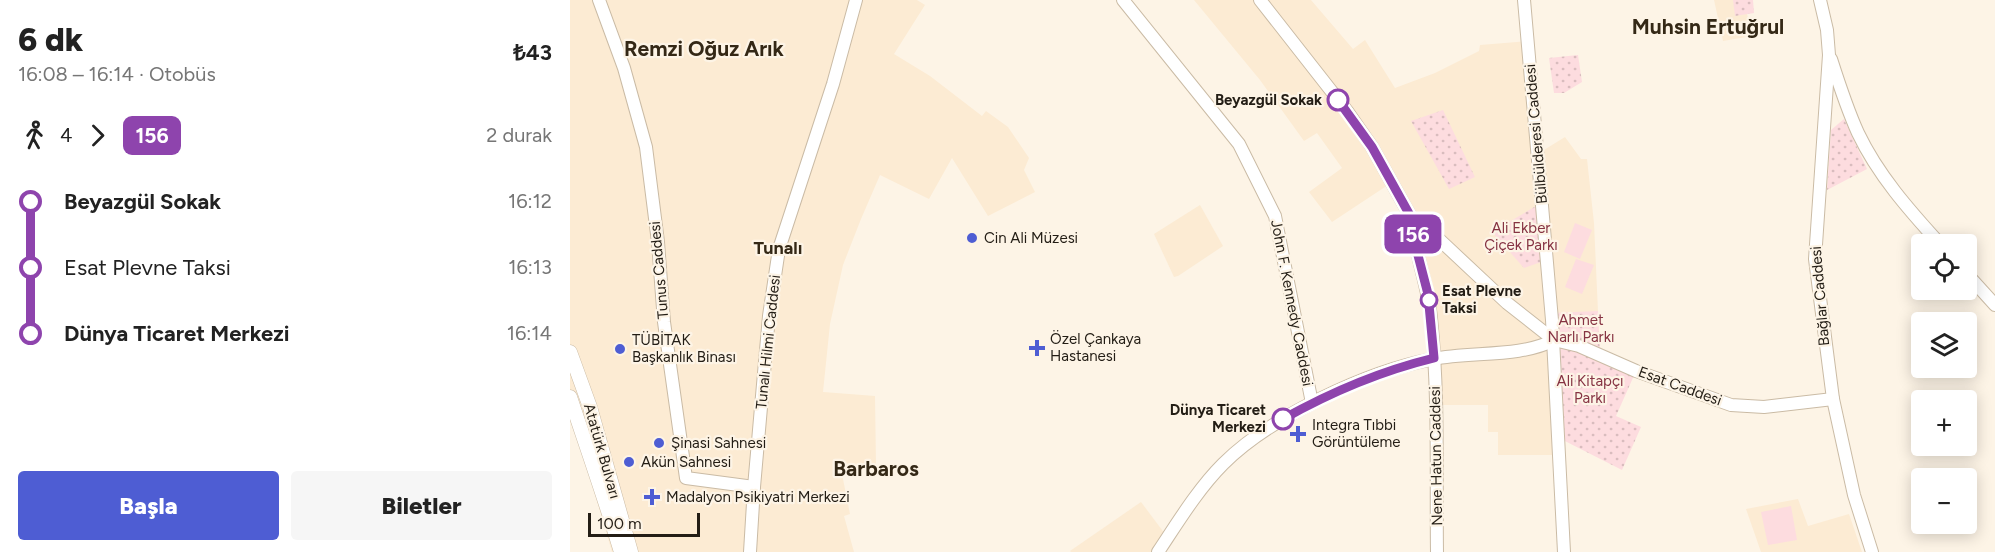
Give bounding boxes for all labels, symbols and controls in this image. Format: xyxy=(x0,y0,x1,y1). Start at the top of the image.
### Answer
district label: Muhsin Ertuğrul xyxy=(1632,14,1784,39)
text: 6 dk xyxy=(18,20,83,59)
district label: Remzi Oğuz Arık xyxy=(624,36,785,61)
text: ₺43 xyxy=(513,39,552,66)
text: 16:08 – 16:14 · Otobüs xyxy=(18,62,216,86)
street label: Bülbülderesi Caddesi xyxy=(1521,63,1551,205)
marker: Beyazgül Sokak xyxy=(1327,89,1349,111)
place label: Beyazgül Sokak xyxy=(1215,91,1322,109)
icon: walk xyxy=(18,119,51,152)
icon: forward xyxy=(81,119,114,152)
text: 4 xyxy=(60,123,72,147)
text: 156 xyxy=(135,123,169,148)
text: 2 durak xyxy=(486,123,552,147)
text: Beyazgül Sokak xyxy=(64,188,221,215)
text: 16:12 xyxy=(508,189,552,213)
line badge: 156 xyxy=(1378,214,1448,254)
street label: John F. Kennedy Caddesi xyxy=(1267,218,1317,388)
park label: Ali Ekber Çiçek Parkı xyxy=(1484,219,1558,254)
street label: Tunus Caddesi xyxy=(646,220,672,320)
text: 156 xyxy=(1396,222,1430,247)
place label: Cin Ali Müzesi xyxy=(984,229,1078,247)
marker: Cin Ali Müzesi xyxy=(965,231,979,245)
map controls xyxy=(1911,234,1977,534)
button: locate xyxy=(1911,234,1977,300)
district label: Tunalı xyxy=(753,237,803,259)
street label: Bağlar Caddesi xyxy=(1807,245,1833,347)
text: Esat Plevne Taksi xyxy=(64,254,231,281)
text: 16:13 xyxy=(508,255,552,279)
street label: Tunalı Hilmi Caddesi xyxy=(752,274,784,410)
place label: Esat Plevne Taksi xyxy=(1442,282,1522,317)
marker: Esat Plevne Taksi xyxy=(1420,291,1438,309)
park label: Ahmet Narlı Parkı xyxy=(1548,311,1614,346)
button: layers xyxy=(1911,312,1977,378)
text: Dünya Ticaret Merkezi xyxy=(64,320,289,347)
text: 16:14 xyxy=(507,321,552,345)
place label: Özel Çankaya Hastanesi xyxy=(1050,330,1141,365)
place label: TÜBİTAK Başkanlık Binası xyxy=(632,331,736,366)
marker: Özel Çankaya Hastanesi xyxy=(1028,339,1046,357)
marker: TÜBİTAK Başkanlık Binası xyxy=(613,342,627,356)
street label: Esat Caddesi xyxy=(1636,363,1724,409)
park label: Ali Kitapçı Parkı xyxy=(1556,372,1624,407)
street label: Nene Hatun Caddesi xyxy=(1426,386,1446,526)
button: + xyxy=(1911,390,1977,456)
street label: Atatürk Bulvarı xyxy=(580,401,624,501)
place label: Dünya Ticaret Merkezi xyxy=(1170,401,1266,436)
marker: Dünya Ticaret Merkezi xyxy=(1272,408,1294,430)
place label: Integra Tıbbi Görüntüleme xyxy=(1312,416,1400,451)
marker: Integra Tıbbi Görüntüleme xyxy=(1289,425,1307,443)
place label: Şinasi Sahnesi xyxy=(671,434,766,452)
marker: Şinasi Sahnesi xyxy=(652,436,666,450)
place label: Akün Sahnesi xyxy=(641,453,731,471)
marker: Akün Sahnesi xyxy=(622,455,636,469)
district label: Barbaros xyxy=(833,456,919,481)
button: − xyxy=(1911,468,1977,534)
button: Başla xyxy=(18,471,279,540)
button: Biletler xyxy=(291,471,552,540)
marker: Madalyon Psikiyatri Merkezi xyxy=(643,488,661,506)
place label: Madalyon Psikiyatri Merkezi xyxy=(666,488,850,506)
scale bar xyxy=(588,510,700,538)
text: 100 m xyxy=(597,514,642,533)

